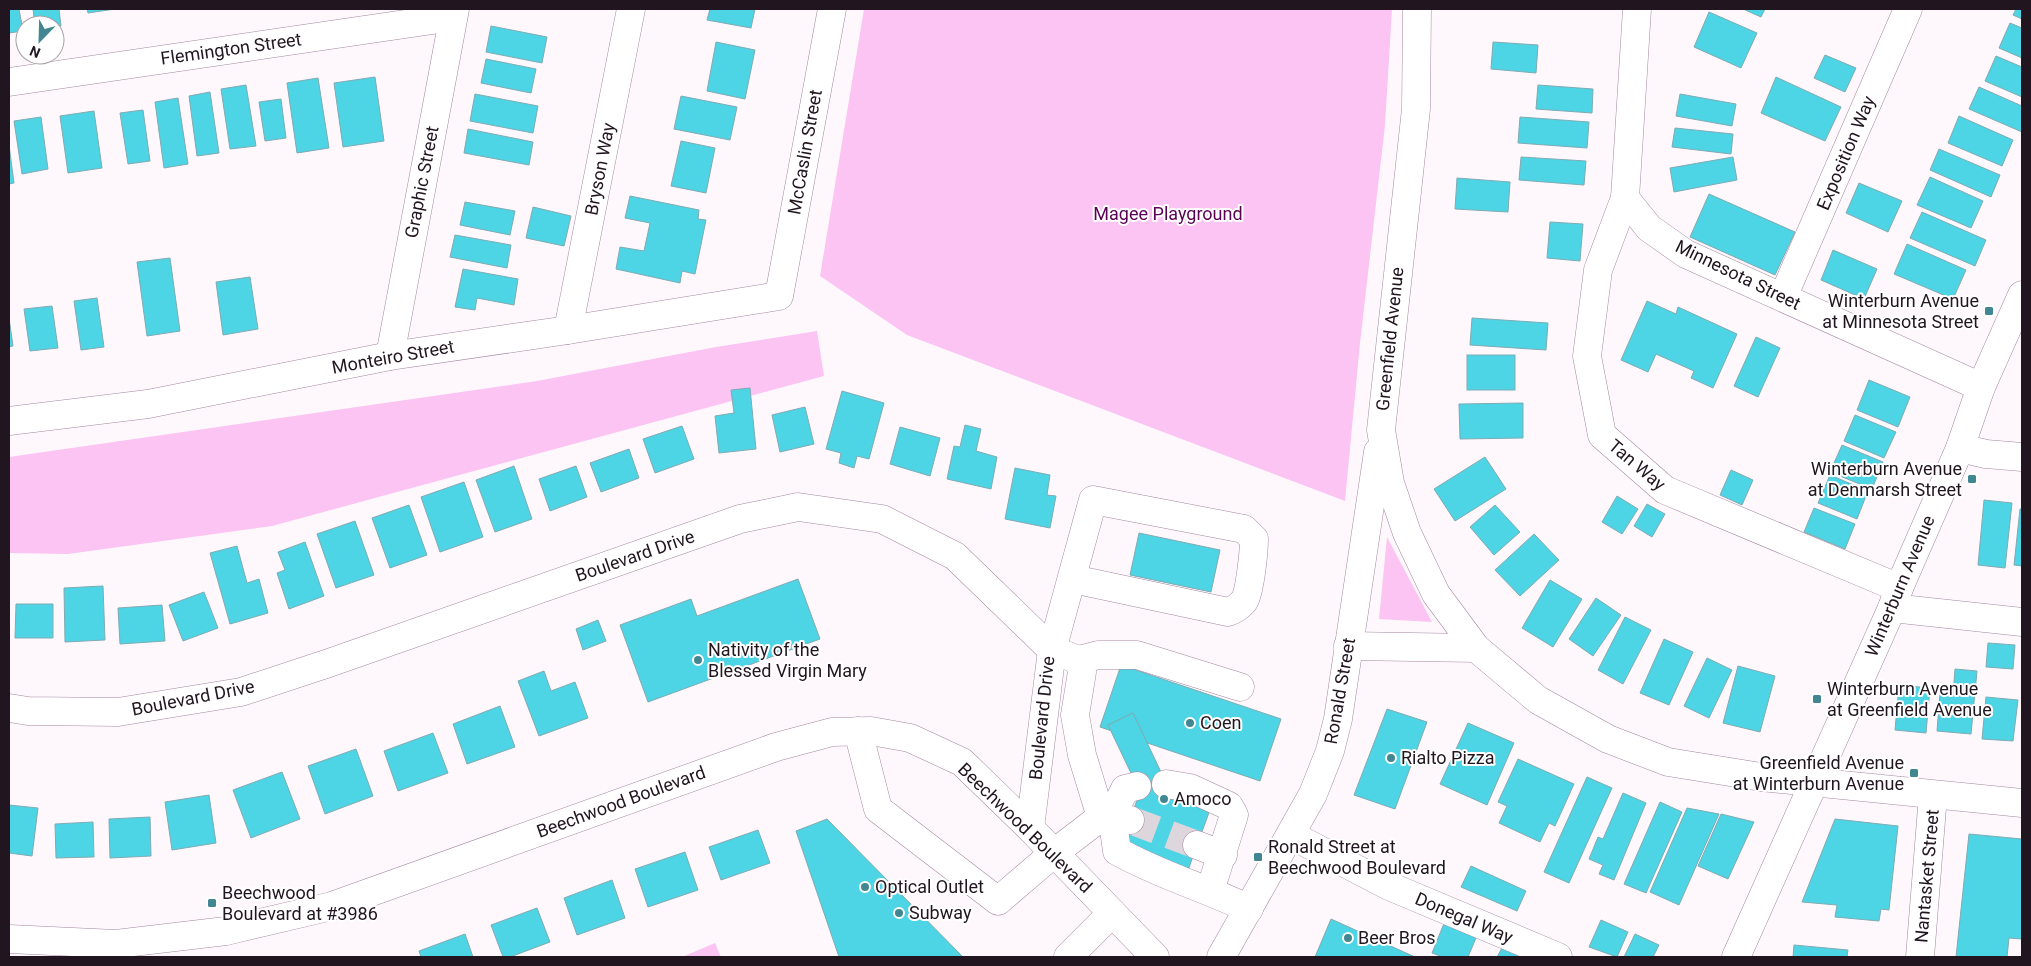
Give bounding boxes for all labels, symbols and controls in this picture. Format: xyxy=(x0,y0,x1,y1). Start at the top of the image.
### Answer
north arrow xyxy=(15,15,65,65)
street label: Flemington Street xyxy=(159,28,303,69)
text: N xyxy=(27,43,43,61)
street label: McCaslin Street xyxy=(783,88,826,216)
street label: Exposition Way xyxy=(1812,92,1879,213)
street label: Bryson Way xyxy=(580,120,619,217)
street label: Graphic Street xyxy=(400,124,443,240)
park label: Magee Playground xyxy=(1093,203,1243,224)
street label: Minnesota Street xyxy=(1672,235,1804,314)
street label: Greenfield Avenue xyxy=(1372,266,1408,412)
place label: Winterburn Avenue at Minnesota Street xyxy=(1822,290,1979,332)
marker: Winterburn Avenue at Minnesota Street xyxy=(1983,305,1995,317)
street label: Monteiro Street xyxy=(330,335,456,378)
street label: Tan Way xyxy=(1605,435,1670,495)
place label: Winterburn Avenue at Denmarsh Street xyxy=(1808,458,1962,500)
marker: Winterburn Avenue at Denmarsh Street xyxy=(1966,473,1978,485)
street label: Winterburn Avenue xyxy=(1860,512,1939,660)
street label: Boulevard Drive xyxy=(573,525,697,586)
street label: Ronald Street xyxy=(1320,636,1359,746)
place label: Nativity of the Blessed Virgin Mary xyxy=(708,639,867,681)
marker: Nativity of the Blessed Virgin Mary xyxy=(692,654,704,666)
street label: Boulevard Drive xyxy=(1025,655,1058,781)
street label: Boulevard Drive xyxy=(130,675,256,720)
place label: Winterburn Avenue at Greenfield Avenue xyxy=(1827,678,1992,720)
marker: Winterburn Avenue at Greenfield Avenue xyxy=(1811,693,1823,705)
place label: Coen xyxy=(1200,712,1241,733)
marker: Coen xyxy=(1184,717,1196,729)
place label: Rialto Pizza xyxy=(1401,747,1494,768)
marker: Rialto Pizza xyxy=(1385,752,1397,764)
place label: Greenfield Avenue at Winterburn Avenue xyxy=(1733,752,1904,794)
street label: Beechwood Boulevard xyxy=(954,758,1097,897)
street label: Beechwood Boulevard xyxy=(534,761,708,842)
marker: Greenfield Avenue at Winterburn Avenue xyxy=(1908,767,1920,779)
place label: Amoco xyxy=(1174,788,1231,809)
marker: Amoco xyxy=(1158,793,1170,805)
street label: Nantasket Street xyxy=(1910,808,1943,944)
place label: Ronald Street at Beechwood Boulevard xyxy=(1268,836,1446,878)
marker: Ronald Street at Beechwood Boulevard xyxy=(1252,851,1264,863)
place label: Optical Outlet xyxy=(875,876,984,897)
marker: Optical Outlet xyxy=(859,881,871,893)
place label: Beechwood Boulevard at #3986 xyxy=(222,882,378,924)
street label: Donegal Way xyxy=(1412,888,1517,948)
marker: Beechwood Boulevard at #3986 xyxy=(206,897,218,909)
place label: Subway xyxy=(909,902,972,923)
marker: Subway xyxy=(893,907,905,919)
place label: Beer Bros xyxy=(1358,927,1436,948)
marker: Beer Bros xyxy=(1342,932,1354,944)

